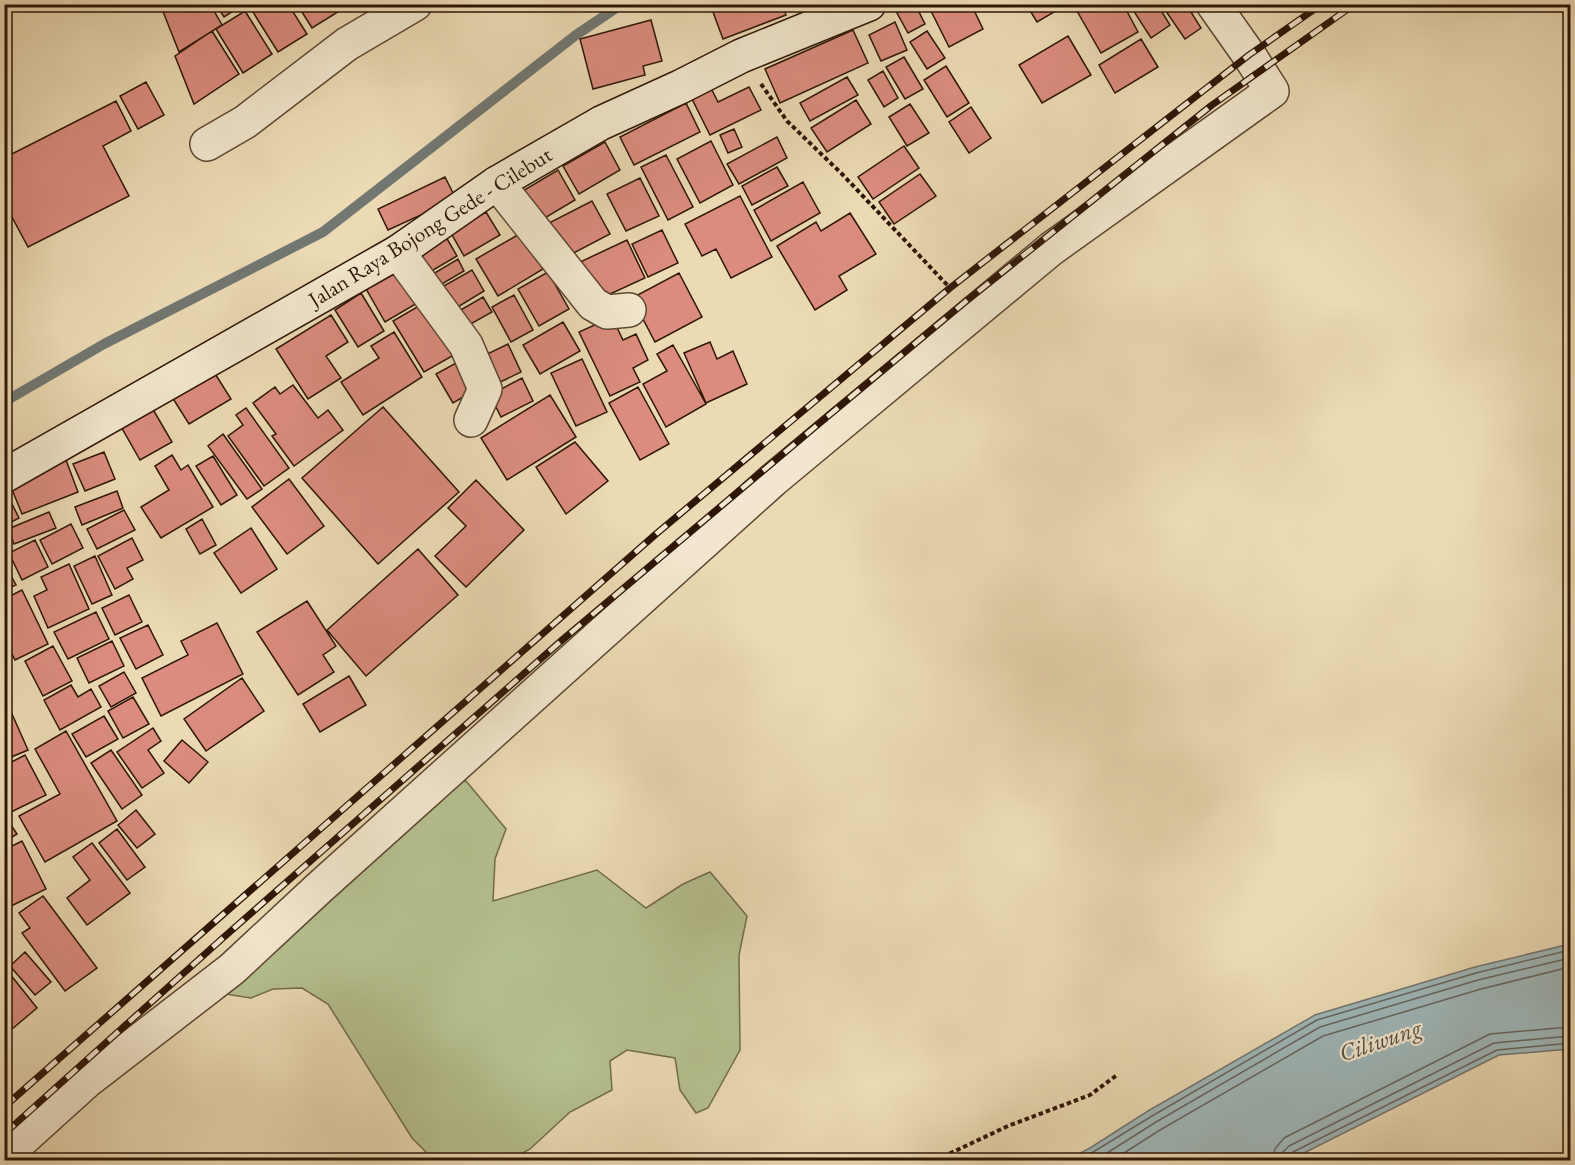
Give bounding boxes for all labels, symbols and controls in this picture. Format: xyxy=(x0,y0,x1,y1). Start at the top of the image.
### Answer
street label: Jalan Raya Bojong Gede - Cilebut xyxy=(301,140,557,315)
water label: Ciliwung xyxy=(1335,1011,1426,1068)

